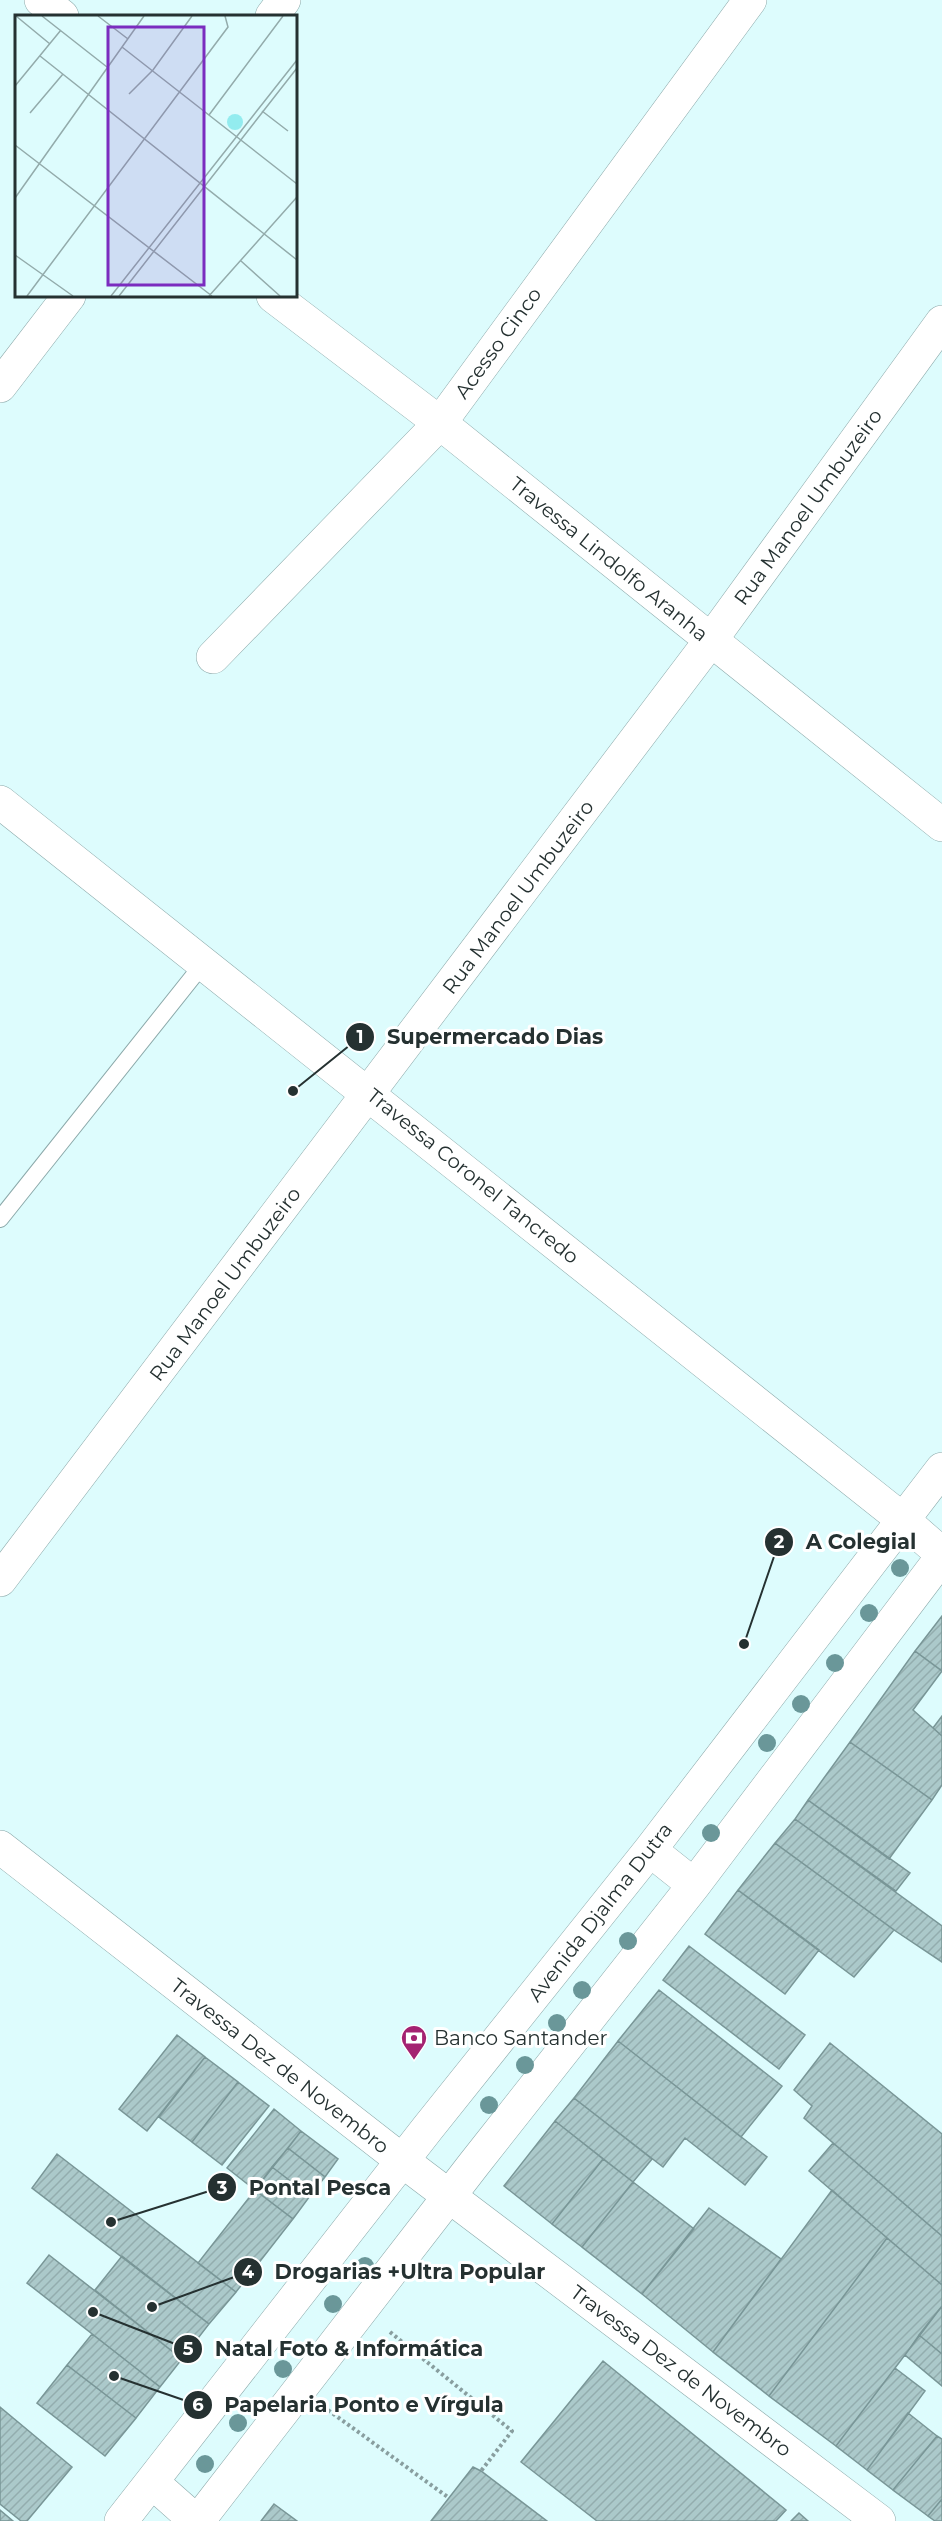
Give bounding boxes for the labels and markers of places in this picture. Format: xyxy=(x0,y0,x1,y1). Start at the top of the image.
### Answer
callout: Supermercado Dias xyxy=(345,1017,615,1056)
callout: A Colegial xyxy=(764,1523,928,1562)
bank icon: Banco Santander xyxy=(399,2023,429,2061)
place label: Banco Santander xyxy=(434,2026,608,2050)
callout: Pontal Pesca xyxy=(207,2168,403,2207)
callout: Drogarias +Ultra Popular xyxy=(233,2252,558,2291)
callout: Natal Foto & Informática xyxy=(173,2330,495,2369)
callout: Papelaria Ponto e Vírgula xyxy=(183,2385,516,2424)

